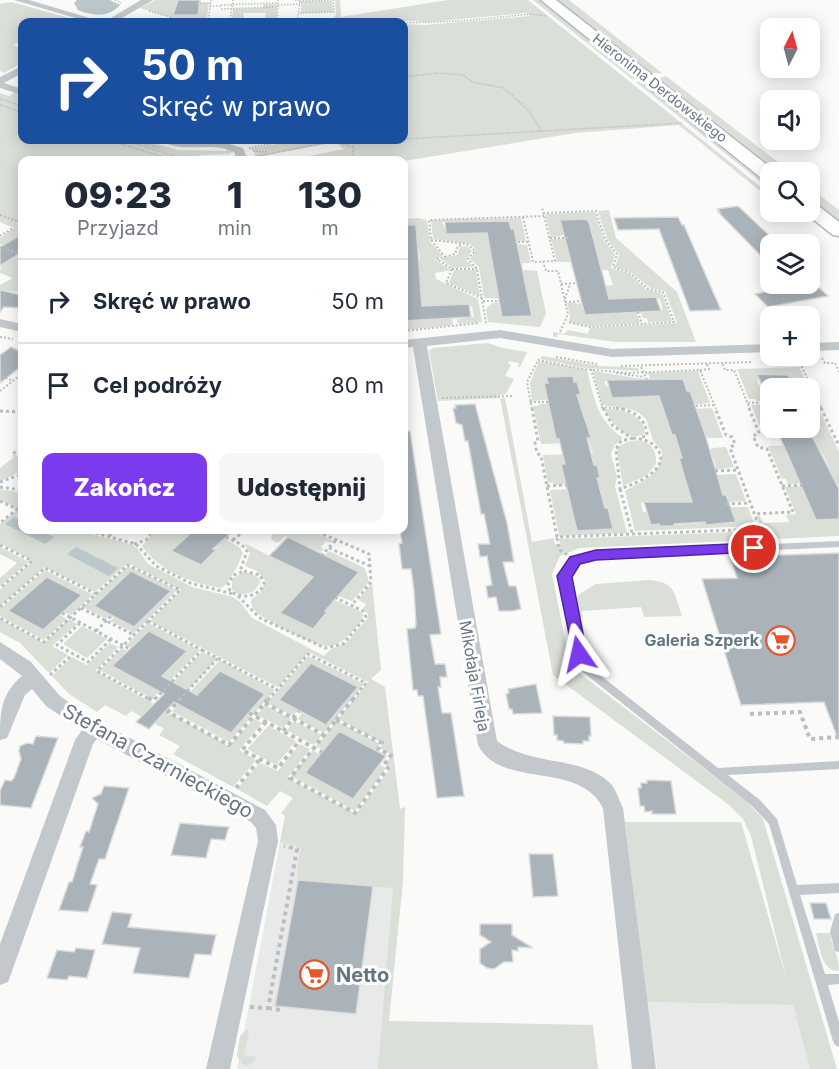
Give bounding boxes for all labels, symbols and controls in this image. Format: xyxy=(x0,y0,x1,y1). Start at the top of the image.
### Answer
north arrow xyxy=(760,18,820,78)
map controls xyxy=(760,18,820,438)
street label: Hieronima Derdowskiego xyxy=(590,30,731,145)
text: 50 m xyxy=(141,39,244,90)
icon: right xyxy=(42,42,120,120)
text: Skręć w prawo xyxy=(141,90,331,123)
button: sound xyxy=(760,90,820,150)
button: search xyxy=(760,162,820,222)
text: 09:23 xyxy=(64,173,172,217)
text: 1 xyxy=(227,173,243,217)
text: 130 xyxy=(298,173,362,217)
text: Przyjazd xyxy=(77,216,159,240)
text: min xyxy=(218,216,252,240)
text: m xyxy=(321,216,339,240)
button: layers xyxy=(760,234,820,294)
icon: right xyxy=(42,285,75,318)
text: Skręć w prawo xyxy=(93,288,251,314)
text: 50 m xyxy=(331,288,384,314)
button: + xyxy=(760,306,820,366)
icon: arrive xyxy=(42,369,75,402)
text: Cel podróży xyxy=(93,372,222,398)
text: 80 m xyxy=(331,372,384,398)
button: − xyxy=(760,378,820,438)
button: Zakończ xyxy=(42,453,207,522)
button: Udostępnij xyxy=(219,453,384,522)
pin xyxy=(728,522,779,573)
icon: arrive xyxy=(737,531,770,564)
street label: Mikołaja Firleja xyxy=(455,619,495,733)
position arrow xyxy=(547,622,611,686)
supermarket icon: Galeria Szperk xyxy=(764,624,796,656)
place label: Galeria Szperk xyxy=(644,630,760,650)
street label: Stefana Czarnieckiego xyxy=(59,699,257,823)
supermarket icon: Netto xyxy=(299,959,331,991)
place label: Netto xyxy=(336,963,389,987)

